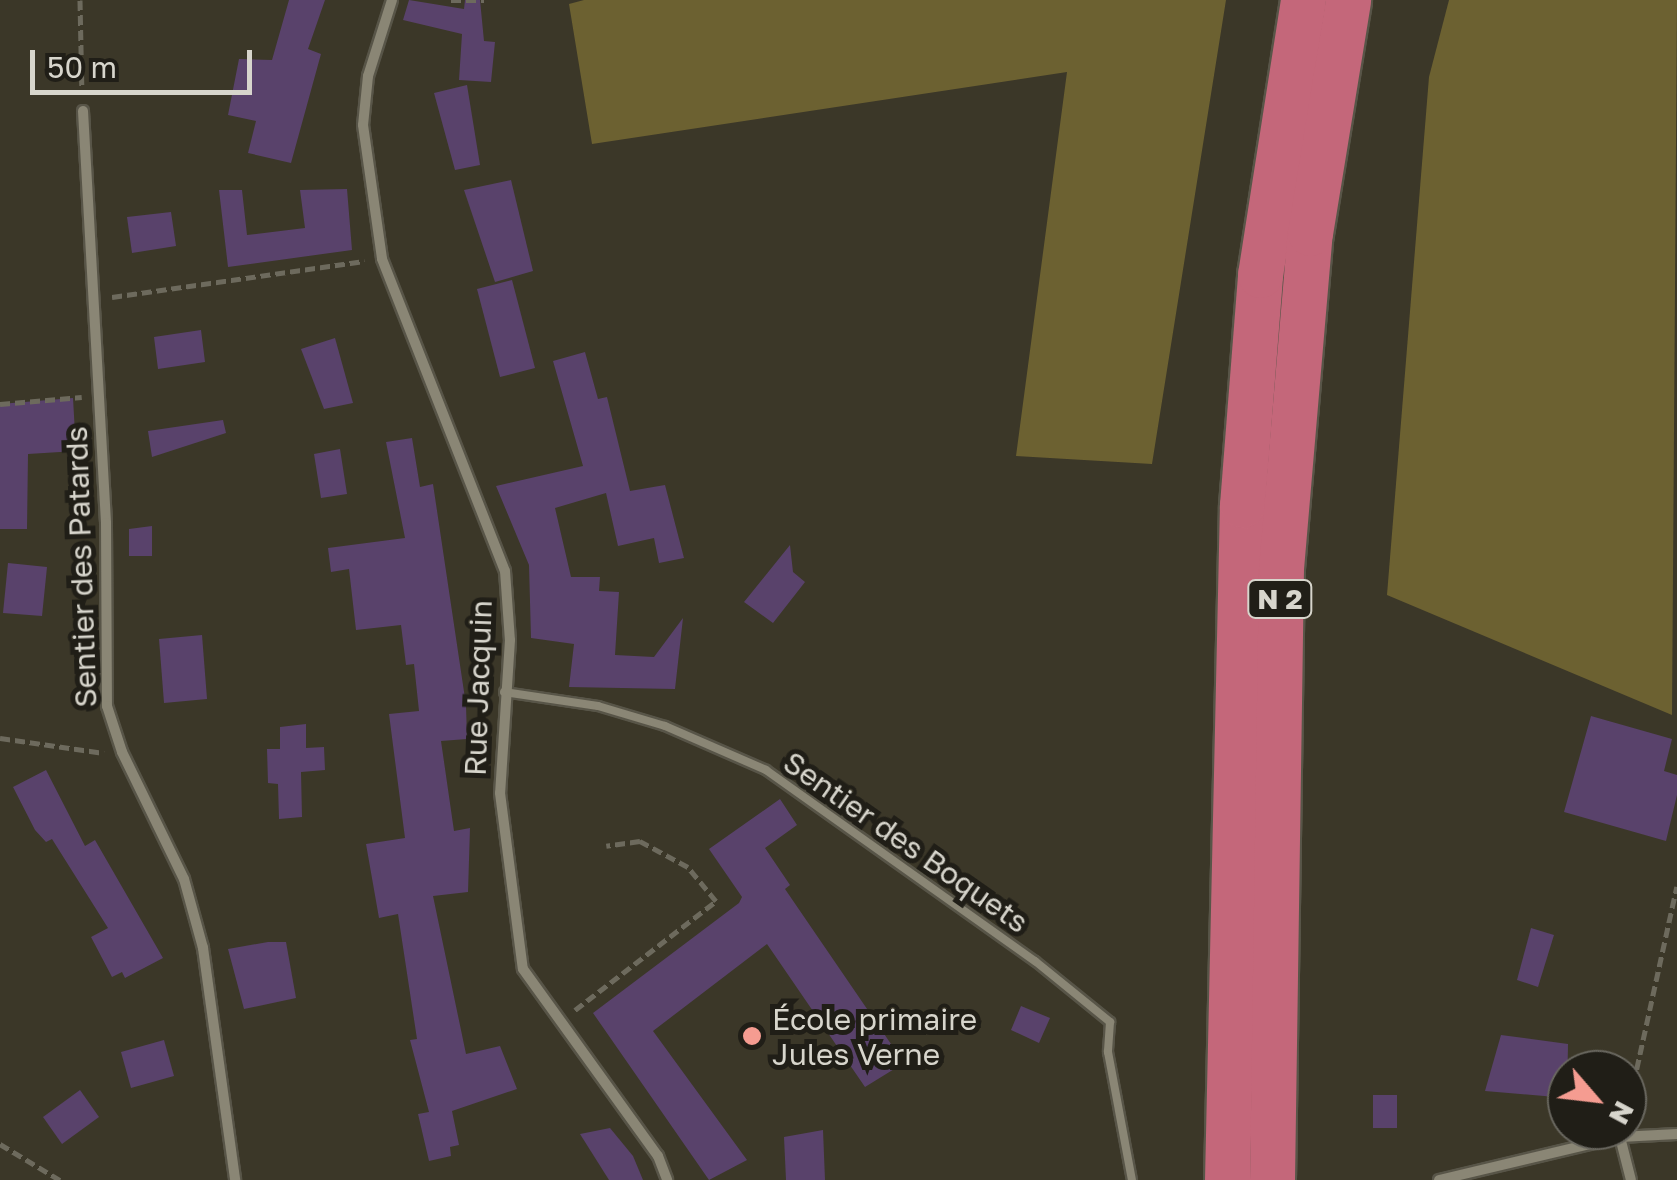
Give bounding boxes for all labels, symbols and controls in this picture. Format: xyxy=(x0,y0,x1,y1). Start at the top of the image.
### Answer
scale bar xyxy=(35,30,258,92)
text: 50 m xyxy=(47,49,117,85)
street label: Sentier des Patards xyxy=(58,426,104,708)
road number: N 2 xyxy=(1245,576,1315,622)
street label: Rue Jacquin xyxy=(457,599,499,777)
street label: Sentier des Boquets xyxy=(777,744,1035,940)
place label: École primaire Jules Verne xyxy=(772,1001,977,1072)
marker: École primaire Jules Verne xyxy=(741,1025,763,1047)
north arrow xyxy=(1547,1050,1647,1150)
text: N xyxy=(1603,1096,1642,1131)

